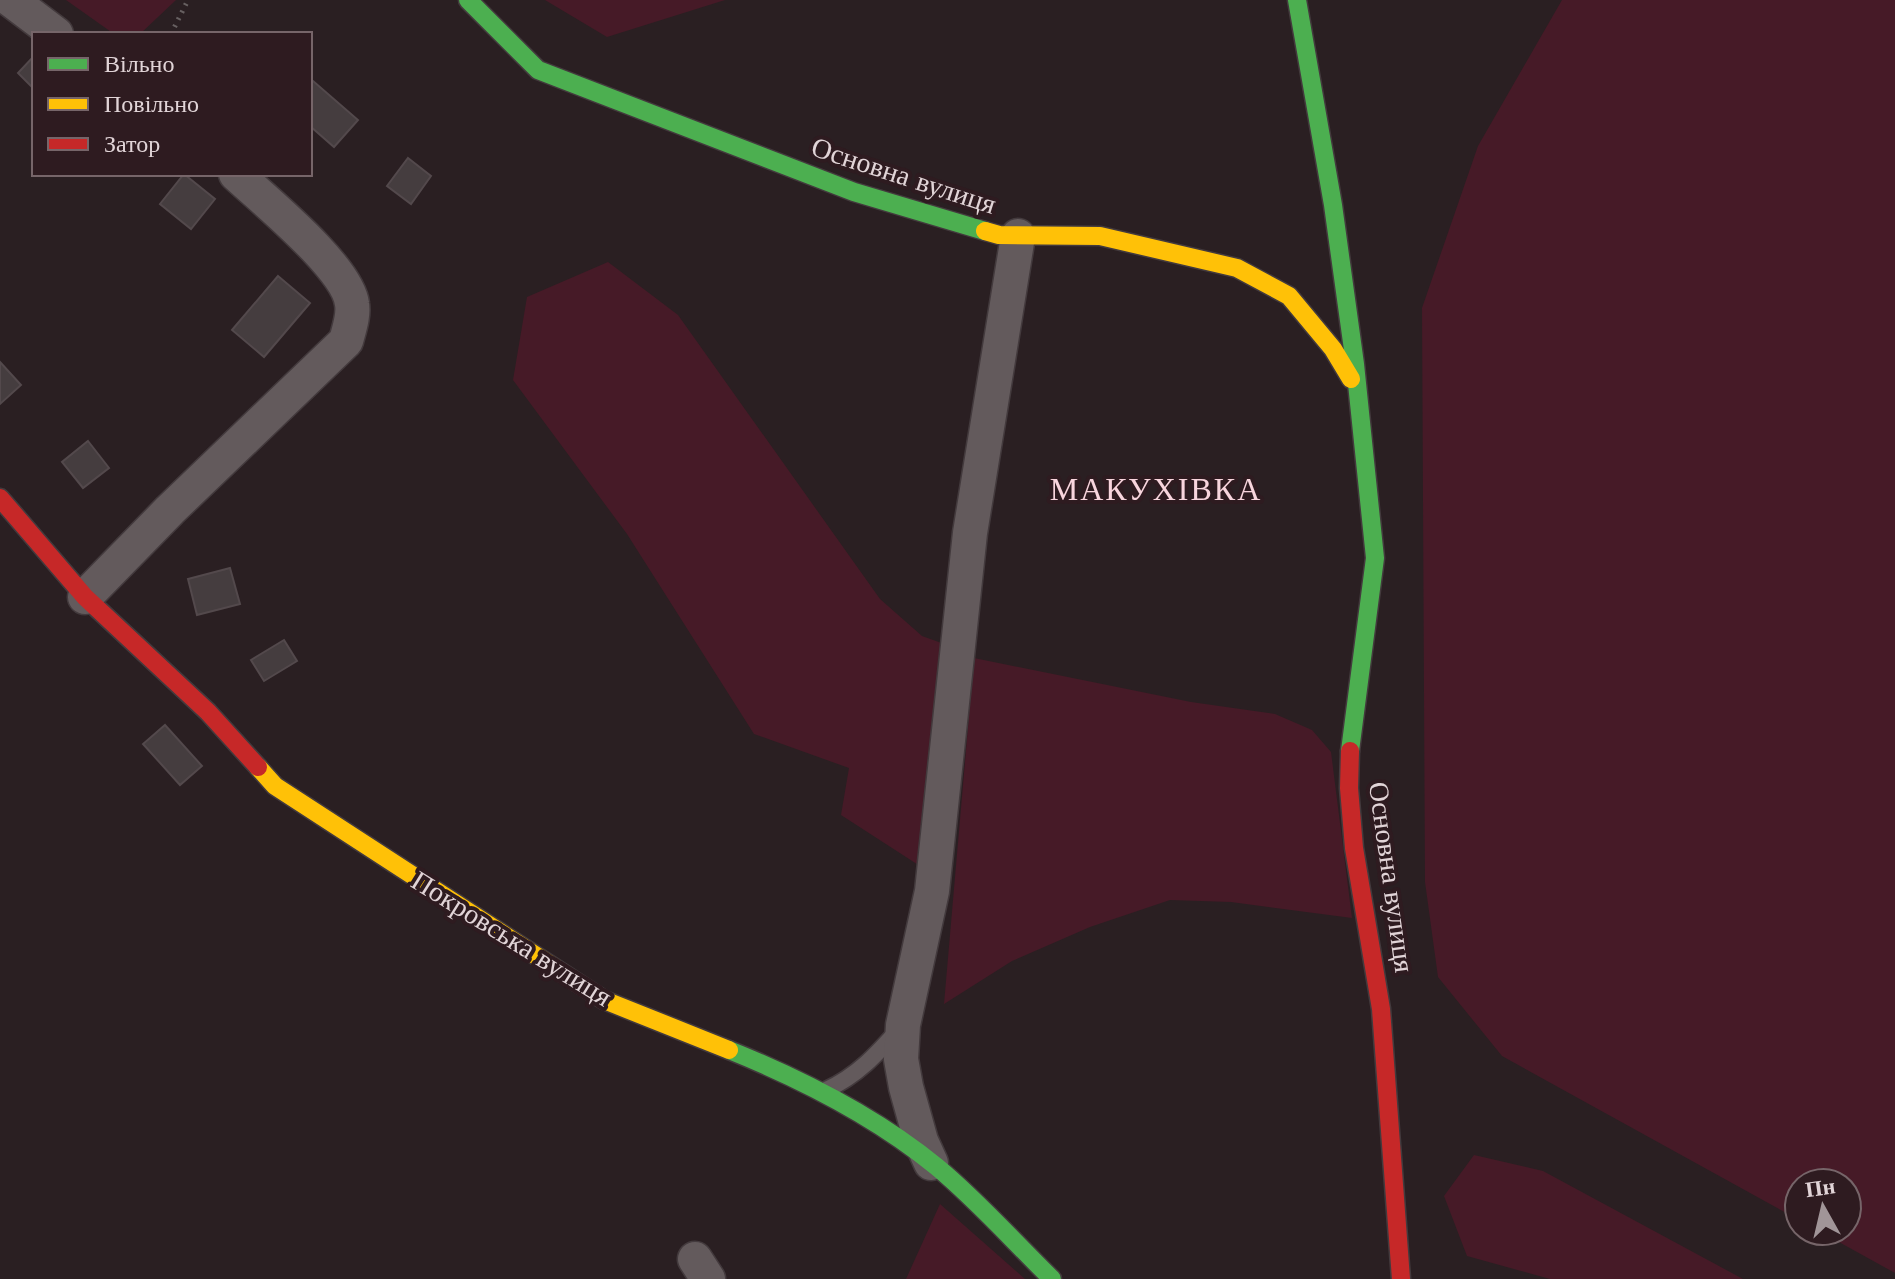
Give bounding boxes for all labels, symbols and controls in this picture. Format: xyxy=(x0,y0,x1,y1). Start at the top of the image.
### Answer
legend xyxy=(32,32,312,176)
text: Вільно xyxy=(104,49,174,78)
text: Повільно xyxy=(104,89,199,118)
text: Затор xyxy=(104,129,160,158)
street label: Основна вулиця xyxy=(807,129,1001,222)
district label: МАКУХІВКА xyxy=(1050,469,1262,509)
street label: Основна вулиця xyxy=(1361,779,1422,975)
street label: Покровська вулиця xyxy=(405,863,618,1014)
north arrow xyxy=(1783,1167,1863,1247)
text: Пн xyxy=(1804,1172,1837,1203)

